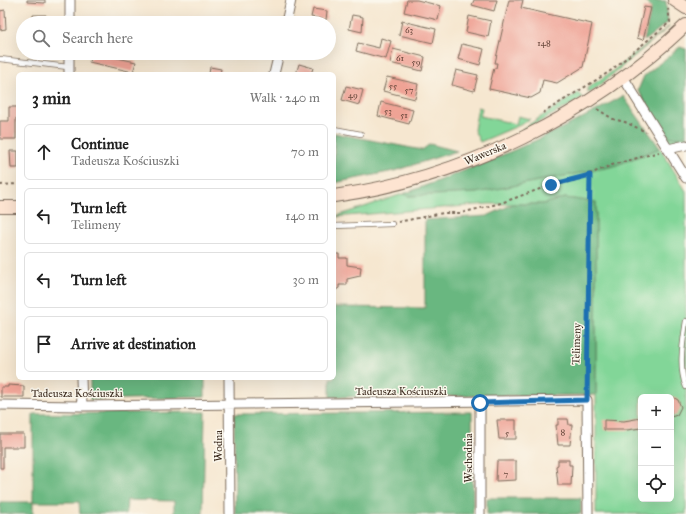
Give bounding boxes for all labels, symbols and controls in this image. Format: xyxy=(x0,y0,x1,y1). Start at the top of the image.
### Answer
search box xyxy=(16,16,336,60)
house number: 63 xyxy=(405,24,414,35)
icon: search xyxy=(30,27,52,49)
text: Search here xyxy=(62,29,133,47)
house number: 148 xyxy=(537,37,551,48)
house number: 61 xyxy=(396,52,404,63)
house number: 59 xyxy=(411,56,421,67)
house number: 55 xyxy=(389,80,398,91)
house number: 57 xyxy=(405,84,414,95)
text: 3 min xyxy=(32,88,71,109)
house number: 49 xyxy=(348,89,358,100)
text: Walk · 240 m xyxy=(250,90,320,106)
house number: 53 xyxy=(384,105,392,116)
house number: 51 xyxy=(400,109,408,120)
text: Continue xyxy=(71,135,129,153)
street label: Wawerska xyxy=(462,139,508,168)
icon: ahead xyxy=(33,141,55,163)
text: 70 m xyxy=(291,144,319,160)
text: Tadeusza Kościuszki xyxy=(71,153,179,169)
route end xyxy=(542,176,560,194)
text: Turn left xyxy=(71,199,127,217)
icon: left xyxy=(33,205,55,227)
text: 140 m xyxy=(285,208,319,224)
text: Telimeny xyxy=(71,217,121,233)
icon: left xyxy=(33,269,55,291)
text: Turn left xyxy=(71,271,127,289)
text: 30 m xyxy=(293,272,319,288)
street label: Telimeny xyxy=(569,322,584,365)
icon: arrive xyxy=(33,333,55,355)
text: Arrive at destination xyxy=(71,335,196,353)
street label: Tadeusza Kościuszki xyxy=(355,385,447,398)
street label: Tadeusza Kościuszki xyxy=(31,387,123,400)
route start xyxy=(471,394,489,412)
map controls xyxy=(638,394,674,502)
button: + xyxy=(638,394,674,430)
house number: 8 xyxy=(561,426,566,437)
house number: 5 xyxy=(505,427,510,438)
street label: Wodna xyxy=(212,430,225,462)
button: − xyxy=(638,430,674,466)
street label: Wschodnia xyxy=(462,433,475,483)
button: locate xyxy=(638,466,674,502)
house number: 7 xyxy=(504,468,509,479)

